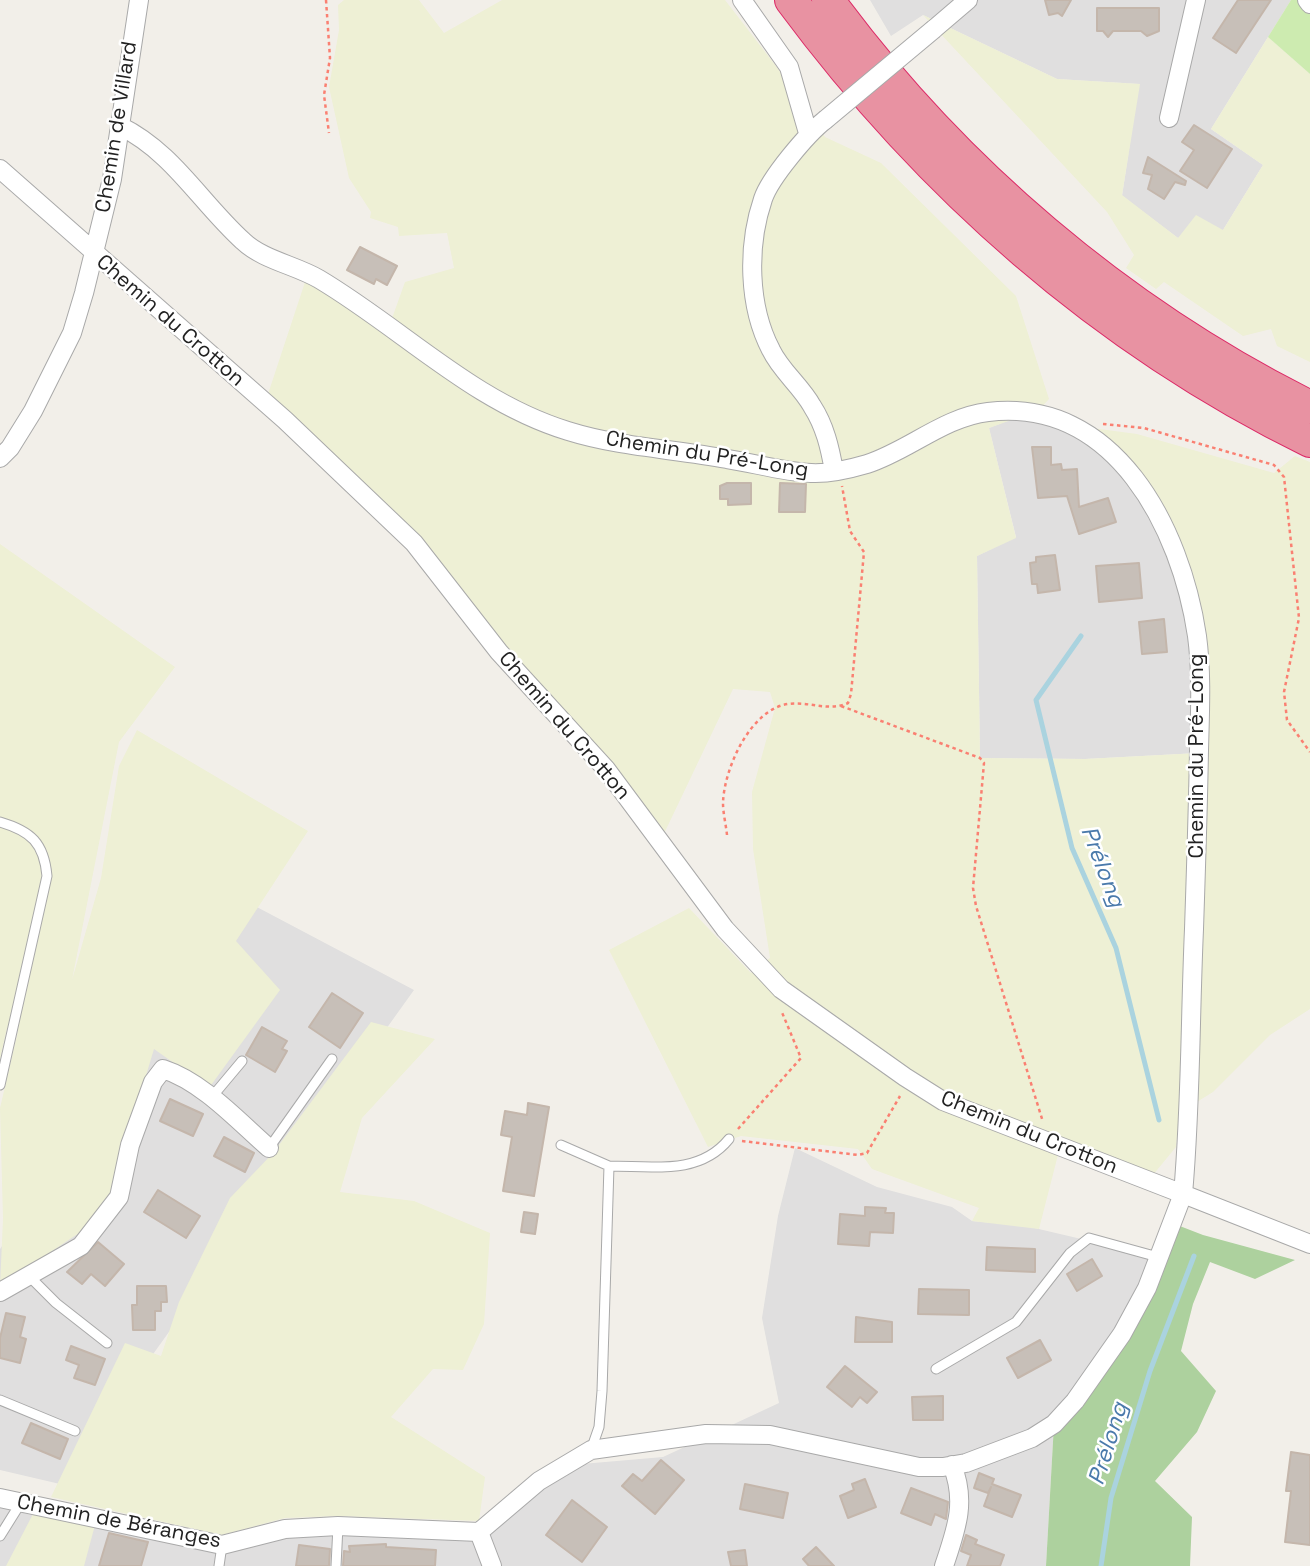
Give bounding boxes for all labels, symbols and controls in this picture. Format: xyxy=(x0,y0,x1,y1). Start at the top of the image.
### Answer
street label: Chemin de Villard xyxy=(91,40,143,214)
street label: Chemin du Crotton xyxy=(91,250,249,392)
street label: Chemin du Pré-Long xyxy=(604,427,810,483)
street label: Chemin du Crotton xyxy=(493,647,635,805)
street label: Chemin du Pré-Long xyxy=(1184,654,1210,858)
water label: Prélong xyxy=(1074,823,1130,911)
street label: Chemin du Crotton xyxy=(937,1086,1121,1180)
water label: Prélong xyxy=(1083,1400,1135,1488)
street label: Chemin de Béranges xyxy=(15,1490,223,1554)

